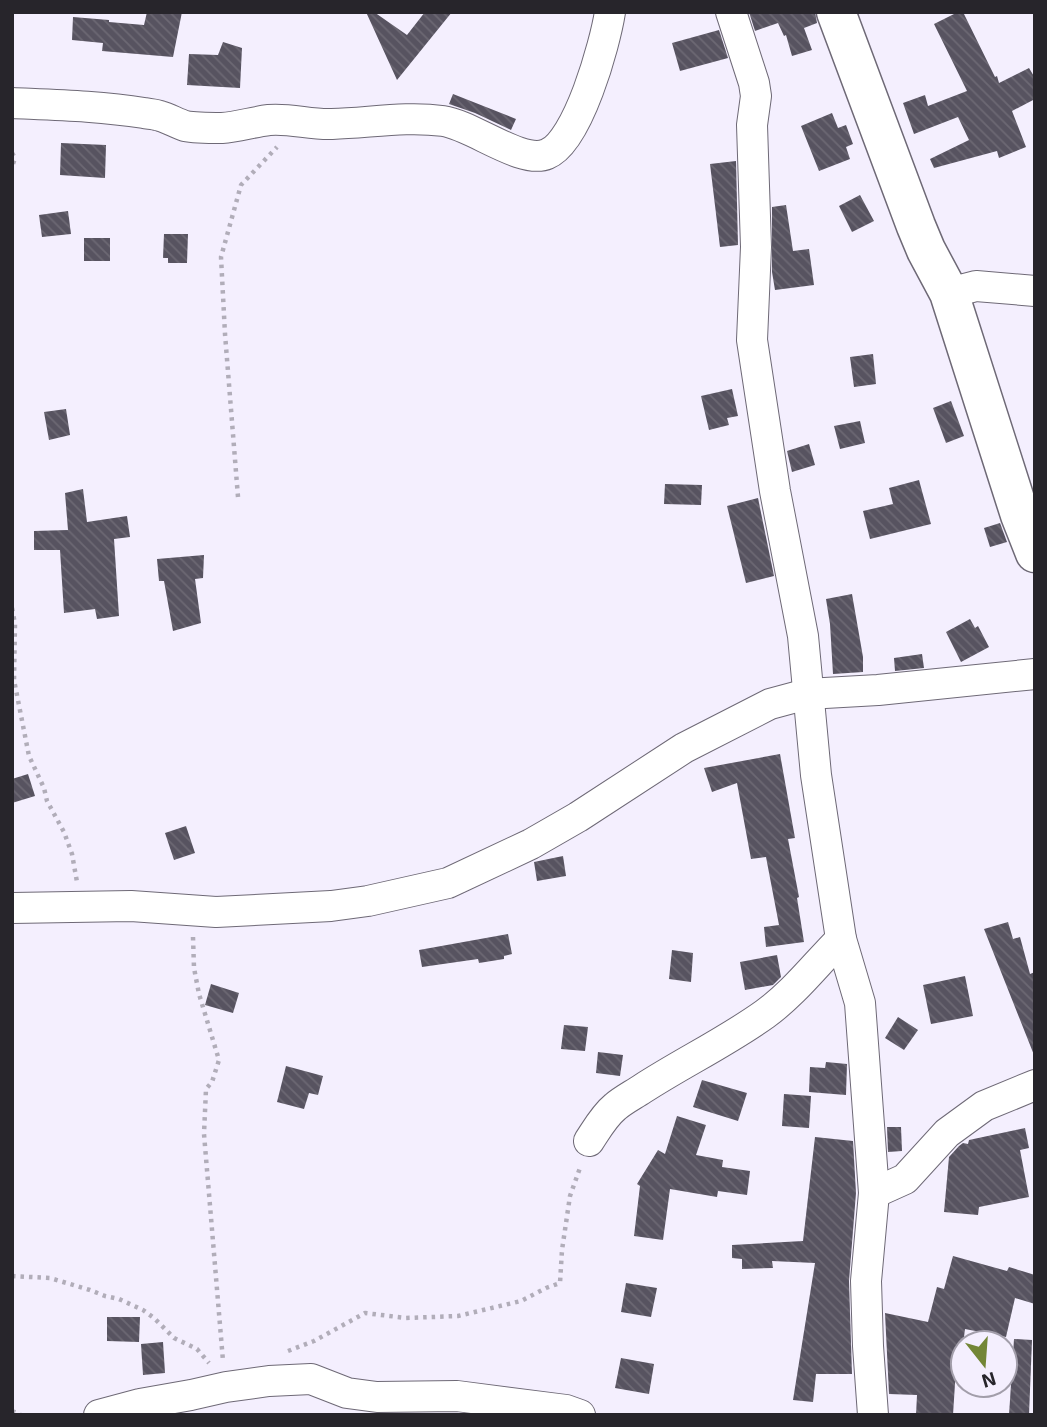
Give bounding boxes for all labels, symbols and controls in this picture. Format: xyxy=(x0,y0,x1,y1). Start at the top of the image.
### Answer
north arrow xyxy=(949,1329,1019,1399)
text: N xyxy=(979,1368,999,1394)

